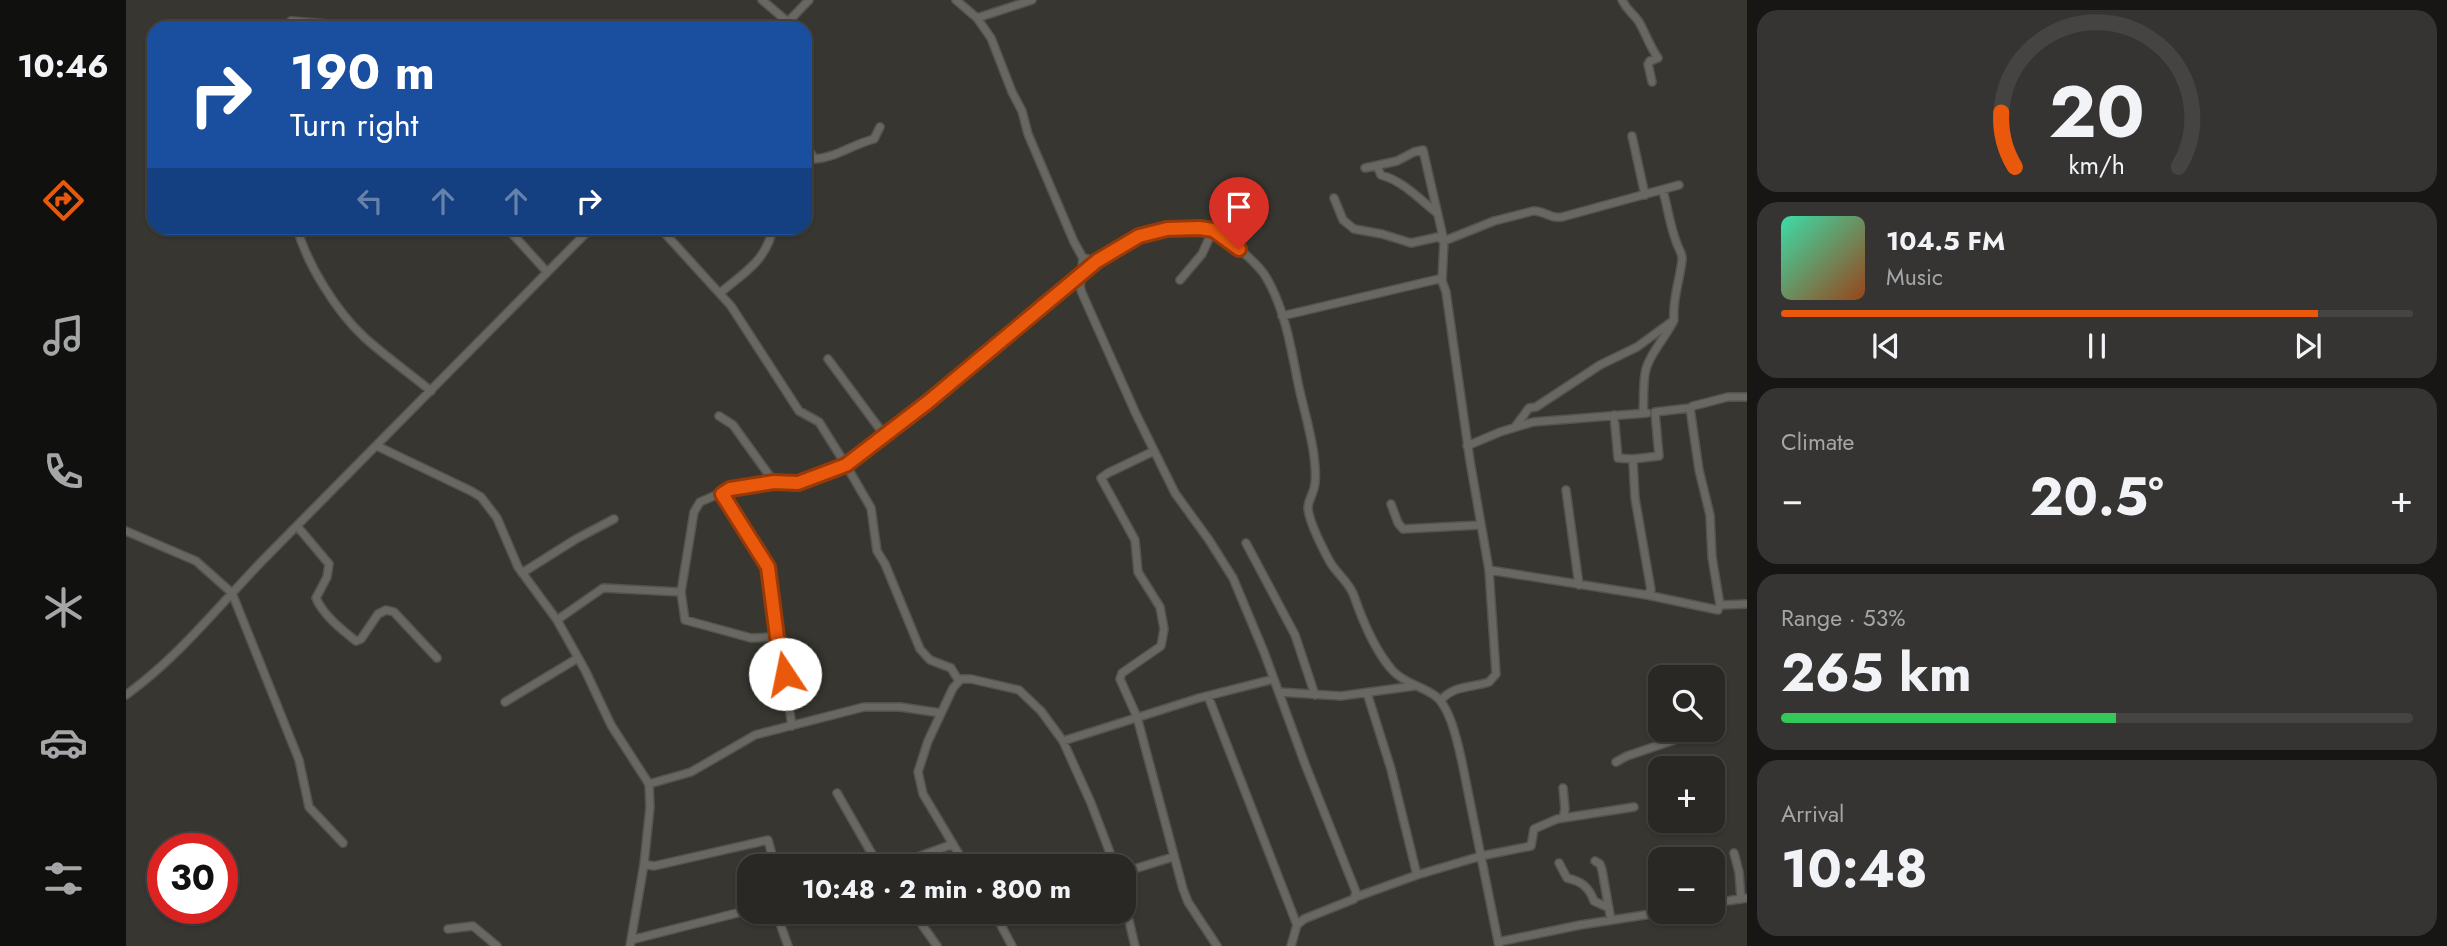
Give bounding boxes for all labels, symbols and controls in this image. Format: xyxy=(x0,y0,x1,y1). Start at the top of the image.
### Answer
text: 190 m xyxy=(290,37,435,107)
text: 10:46 xyxy=(17,43,109,89)
icon: right xyxy=(175,49,266,140)
text: 20 xyxy=(2049,59,2145,164)
text: Turn right xyxy=(290,102,419,148)
text: km/h xyxy=(2069,147,2125,183)
icon: directions xyxy=(39,176,88,225)
pin xyxy=(1209,177,1269,249)
icon: left xyxy=(351,182,389,220)
icon: ahead xyxy=(424,182,462,220)
icon: ahead xyxy=(497,182,535,220)
icon: right xyxy=(570,182,608,220)
icon: arrive xyxy=(1220,188,1258,226)
text: 104.5 FM xyxy=(1886,222,2005,260)
text: Music xyxy=(1886,260,1943,294)
icon: music xyxy=(39,311,88,360)
icon: previous xyxy=(1867,327,1905,365)
icon: pause xyxy=(2078,327,2116,365)
icon: next xyxy=(2289,327,2327,365)
text: Climate xyxy=(1781,425,1854,459)
icon: phone xyxy=(39,447,88,496)
text: 20.5° xyxy=(2029,459,2164,535)
text: − xyxy=(1781,471,1803,526)
text: + xyxy=(2390,471,2413,526)
icon: climate xyxy=(39,583,88,632)
text: Range · 53% xyxy=(1781,601,1905,635)
text: 265 km xyxy=(1781,635,1972,711)
position arrow xyxy=(748,637,822,711)
map controls xyxy=(1648,665,1725,924)
button: search xyxy=(1648,665,1725,742)
icon: car xyxy=(39,718,88,767)
button: + xyxy=(1648,756,1725,833)
text: Arrival xyxy=(1781,797,1844,831)
text: 10:48 xyxy=(1781,831,1928,907)
speed limit sign: 30 xyxy=(147,833,238,924)
button: − xyxy=(1648,847,1725,924)
icon: filters xyxy=(39,854,88,903)
text: 10:48 · 2 min · 800 m xyxy=(802,870,1071,908)

